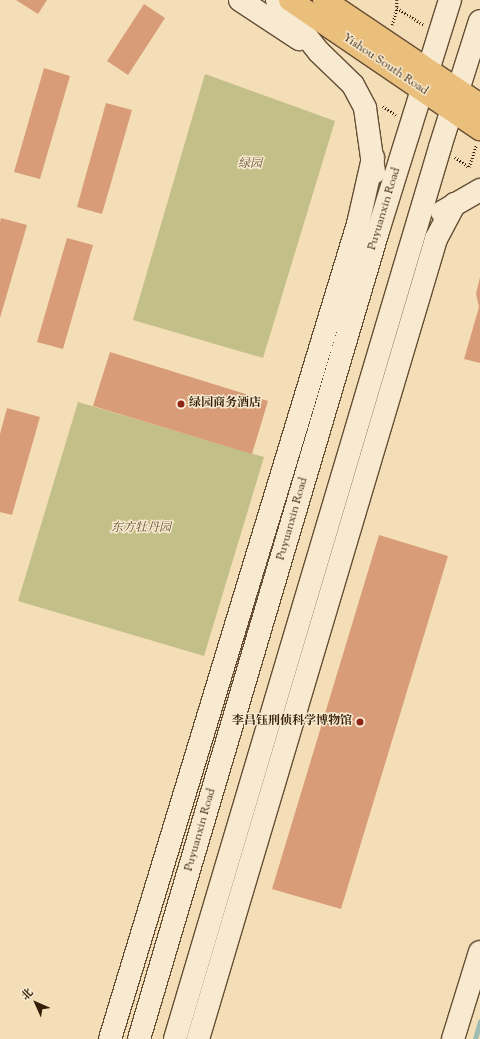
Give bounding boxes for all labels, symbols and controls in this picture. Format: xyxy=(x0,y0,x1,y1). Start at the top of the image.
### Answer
street label: Yishou South Road xyxy=(339,31,431,99)
park label: 绿园 xyxy=(238,158,262,172)
street label: Puyuanxin Road xyxy=(366,166,404,252)
place label: 绿园商务酒店 xyxy=(189,397,261,411)
marker: 绿园商务酒店 xyxy=(176,399,186,409)
street label: Puyuanxin Road xyxy=(274,476,312,562)
park label: 东方牡丹园 xyxy=(111,522,171,536)
place label: 李昌钰刑侦科学博物馆 xyxy=(232,715,352,729)
marker: 李昌钰刑侦科学博物馆 xyxy=(355,717,365,727)
street label: Puyuanxin Road xyxy=(182,787,220,873)
north arrow xyxy=(16,983,56,1023)
text: 北 xyxy=(18,985,37,1004)

